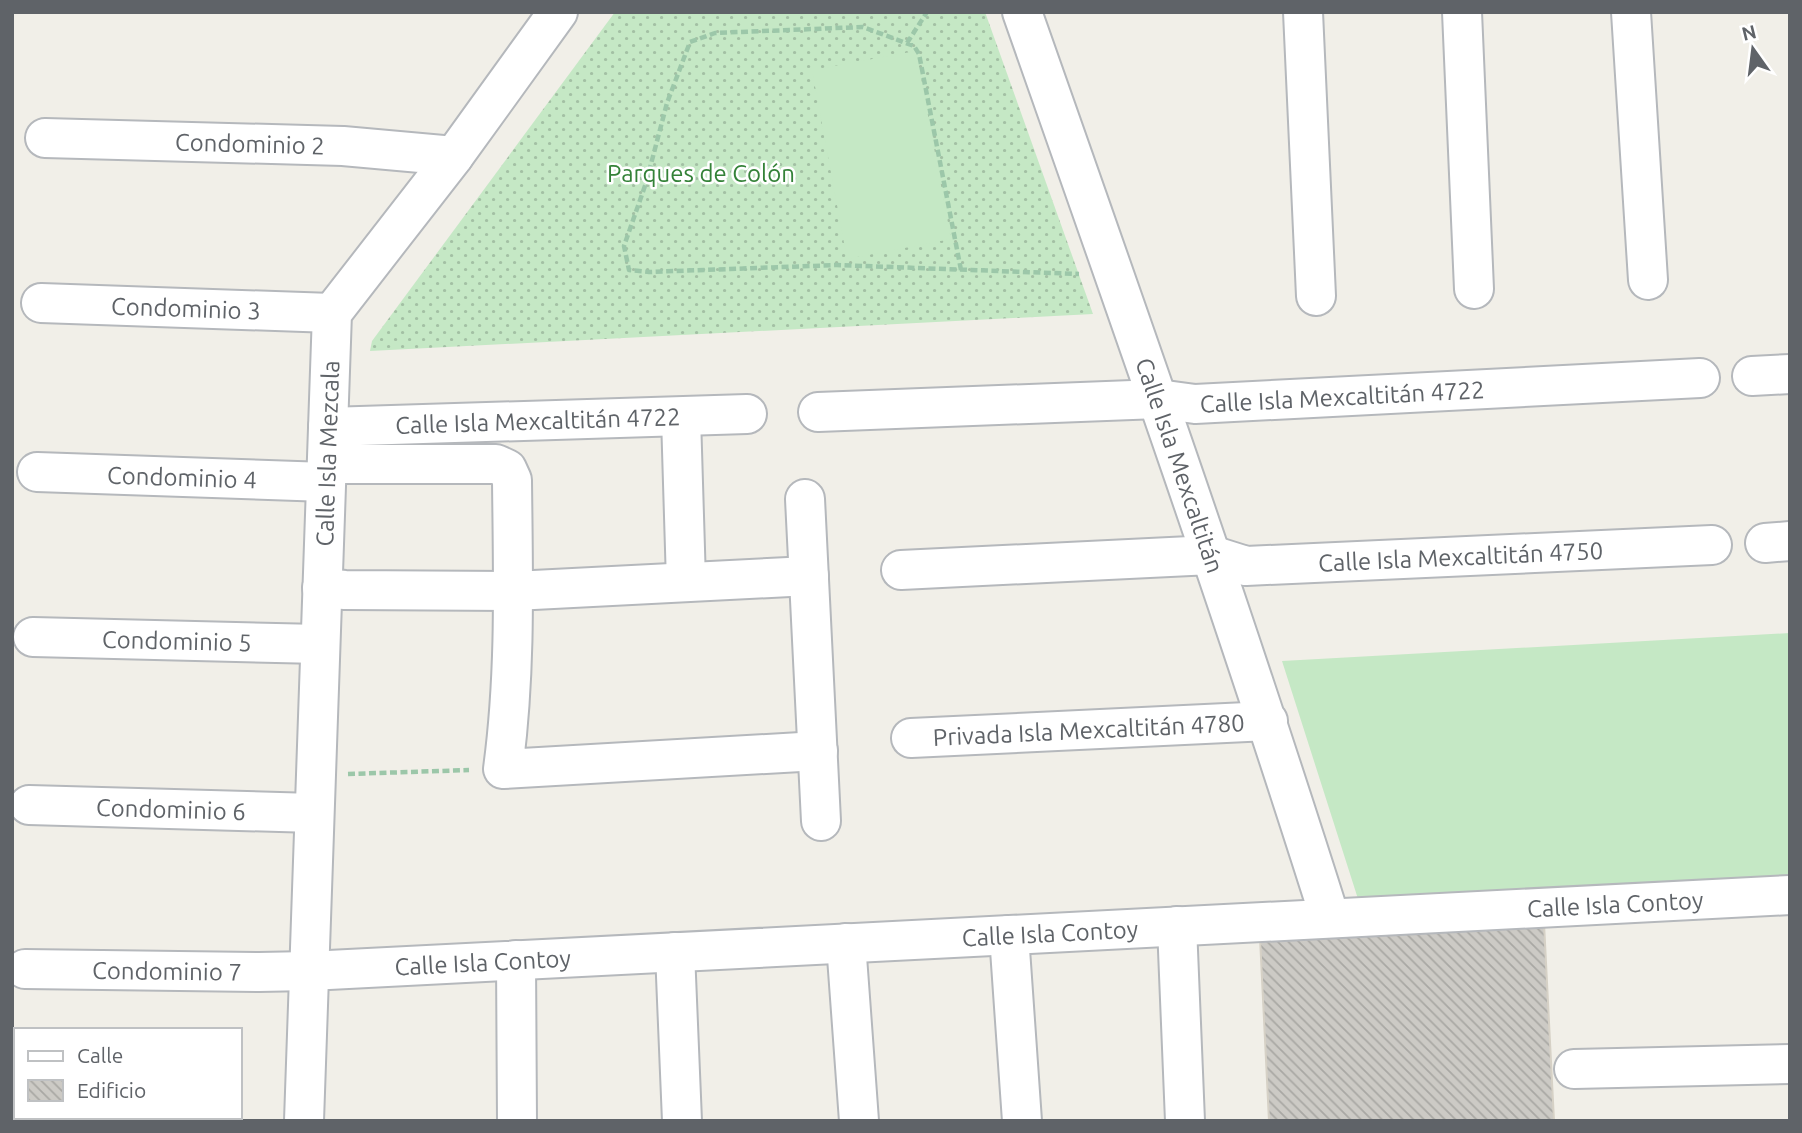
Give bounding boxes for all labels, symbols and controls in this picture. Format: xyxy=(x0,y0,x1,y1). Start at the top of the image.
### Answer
north arrow xyxy=(1718,14,1788,84)
text: N xyxy=(1739,20,1758,45)
street label: Condominio 2 xyxy=(175,128,325,159)
park label: Parques de Colón xyxy=(607,160,795,187)
street label: Condominio 3 xyxy=(111,292,261,324)
street label: Calle Isla Mexcaltitán xyxy=(1131,354,1229,576)
street label: Calle Isla Mezcala xyxy=(310,360,344,547)
street label: Calle Isla Mexcaltitán 4722 xyxy=(1199,376,1485,417)
street label: Calle Isla Mexcaltitán 4722 xyxy=(395,403,681,438)
street label: Condominio 4 xyxy=(107,461,257,493)
street label: Calle Isla Mexcaltitán 4750 xyxy=(1318,536,1604,576)
street label: Condominio 5 xyxy=(102,625,252,656)
street label: Privada Isla Mexcaltitán 4780 xyxy=(932,709,1245,750)
street label: Condominio 6 xyxy=(96,793,246,825)
street label: Calle Isla Contoy xyxy=(1526,886,1705,922)
street label: Calle Isla Contoy xyxy=(961,915,1139,951)
street label: Calle Isla Contoy xyxy=(394,944,572,980)
street label: Condominio 7 xyxy=(92,956,242,985)
legend xyxy=(14,1028,242,1119)
text: Calle xyxy=(77,1043,123,1067)
text: Edificio xyxy=(77,1078,146,1102)

